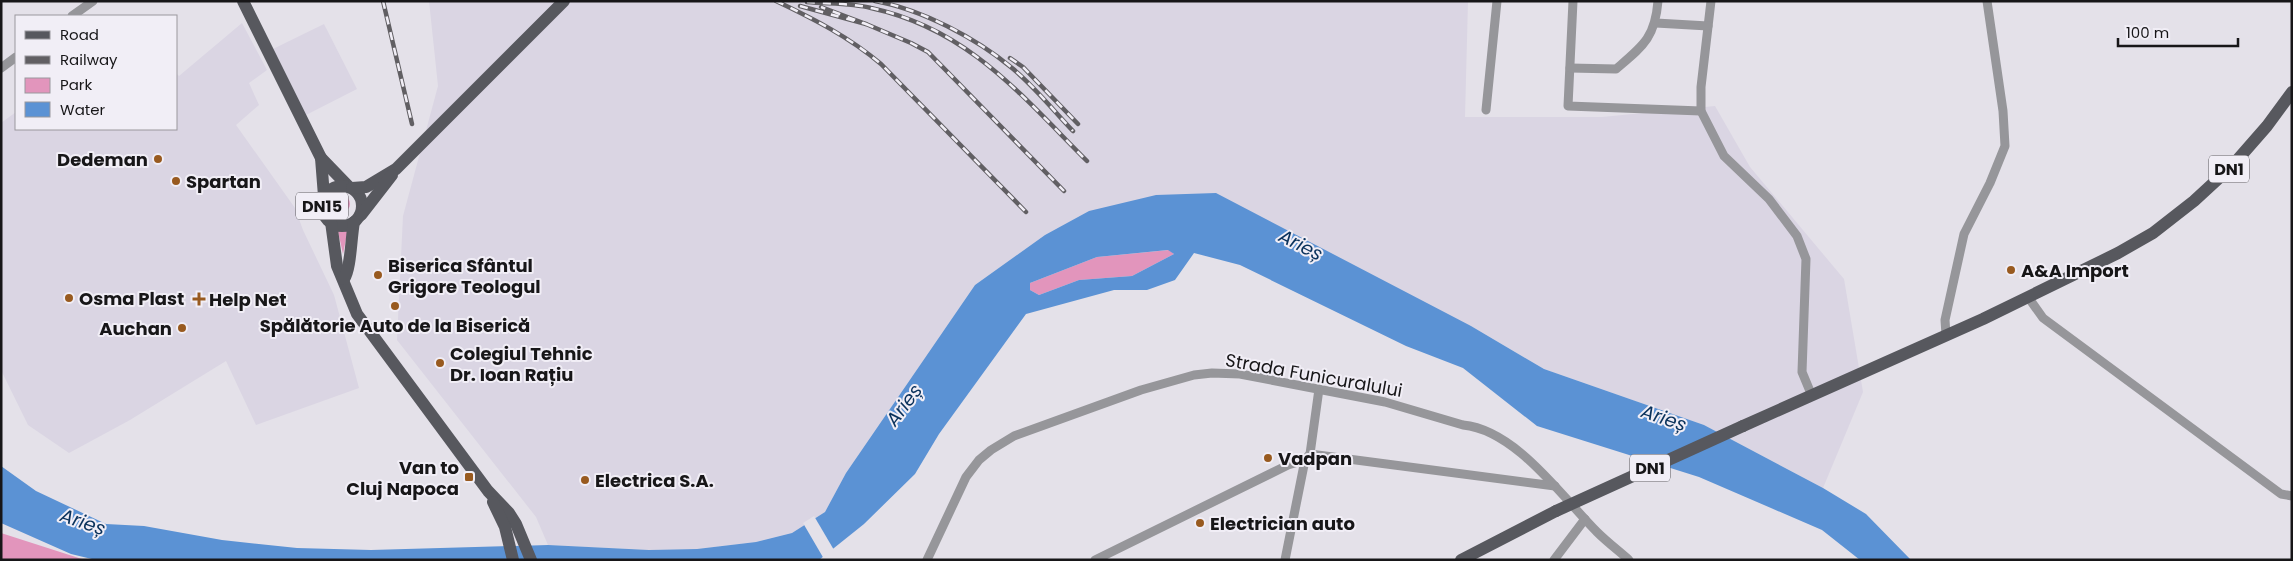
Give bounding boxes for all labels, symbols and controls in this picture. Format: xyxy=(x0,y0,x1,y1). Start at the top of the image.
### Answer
legend xyxy=(15,15,178,130)
scale bar xyxy=(2118,15,2238,47)
text: 100 m xyxy=(2126,22,2169,43)
text: Road xyxy=(60,24,99,45)
text: Railway xyxy=(60,49,118,70)
text: Park xyxy=(60,74,92,95)
text: Water xyxy=(60,99,106,120)
place label: Dedeman xyxy=(57,147,148,172)
marker: Dedeman xyxy=(152,153,164,165)
road number: DN1 xyxy=(2209,156,2249,182)
place label: Spartan xyxy=(186,169,261,194)
marker: Spartan xyxy=(170,175,182,187)
road number: DN15 xyxy=(296,192,348,220)
water label: Arieș xyxy=(1273,222,1328,268)
place label: Biserica Sfântul Grigore Teologul xyxy=(388,253,541,299)
place label: A&A Import xyxy=(2021,258,2129,283)
marker: A&A Import xyxy=(2005,264,2017,276)
marker: Biserica Sfântul Grigore Teologul xyxy=(372,269,384,281)
place label: Osma Plast xyxy=(79,286,184,311)
place label: Help Net xyxy=(209,287,287,312)
marker: Osma Plast xyxy=(63,292,75,304)
marker: Help Net xyxy=(193,293,205,305)
marker: Spălătorie Auto de la Biserică xyxy=(389,300,401,312)
place label: Spălătorie Auto de la Biserică xyxy=(260,313,530,338)
place label: Auchan xyxy=(99,316,172,341)
marker: Auchan xyxy=(176,322,188,334)
place label: Colegiul Tehnic Dr. Ioan Rațiu xyxy=(450,341,593,387)
street label: Strada Funicuralului xyxy=(1224,347,1404,403)
marker: Colegiul Tehnic Dr. Ioan Rațiu xyxy=(434,357,446,369)
water label: Arieș xyxy=(879,378,929,432)
water label: Arieș xyxy=(1637,397,1690,438)
place label: Vadpan xyxy=(1278,446,1352,471)
marker: Vadpan xyxy=(1262,452,1274,464)
road number: DN1 xyxy=(1630,454,1670,482)
place label: Van to Cluj Napoca xyxy=(346,455,459,501)
place label: Electrica S.A. xyxy=(595,468,714,493)
marker: Van to Cluj Napoca xyxy=(463,471,475,483)
marker: Electrica S.A. xyxy=(579,474,591,486)
water label: Arieș xyxy=(56,501,109,542)
place label: Electrician auto xyxy=(1210,511,1355,536)
marker: Electrician auto xyxy=(1194,517,1206,529)

